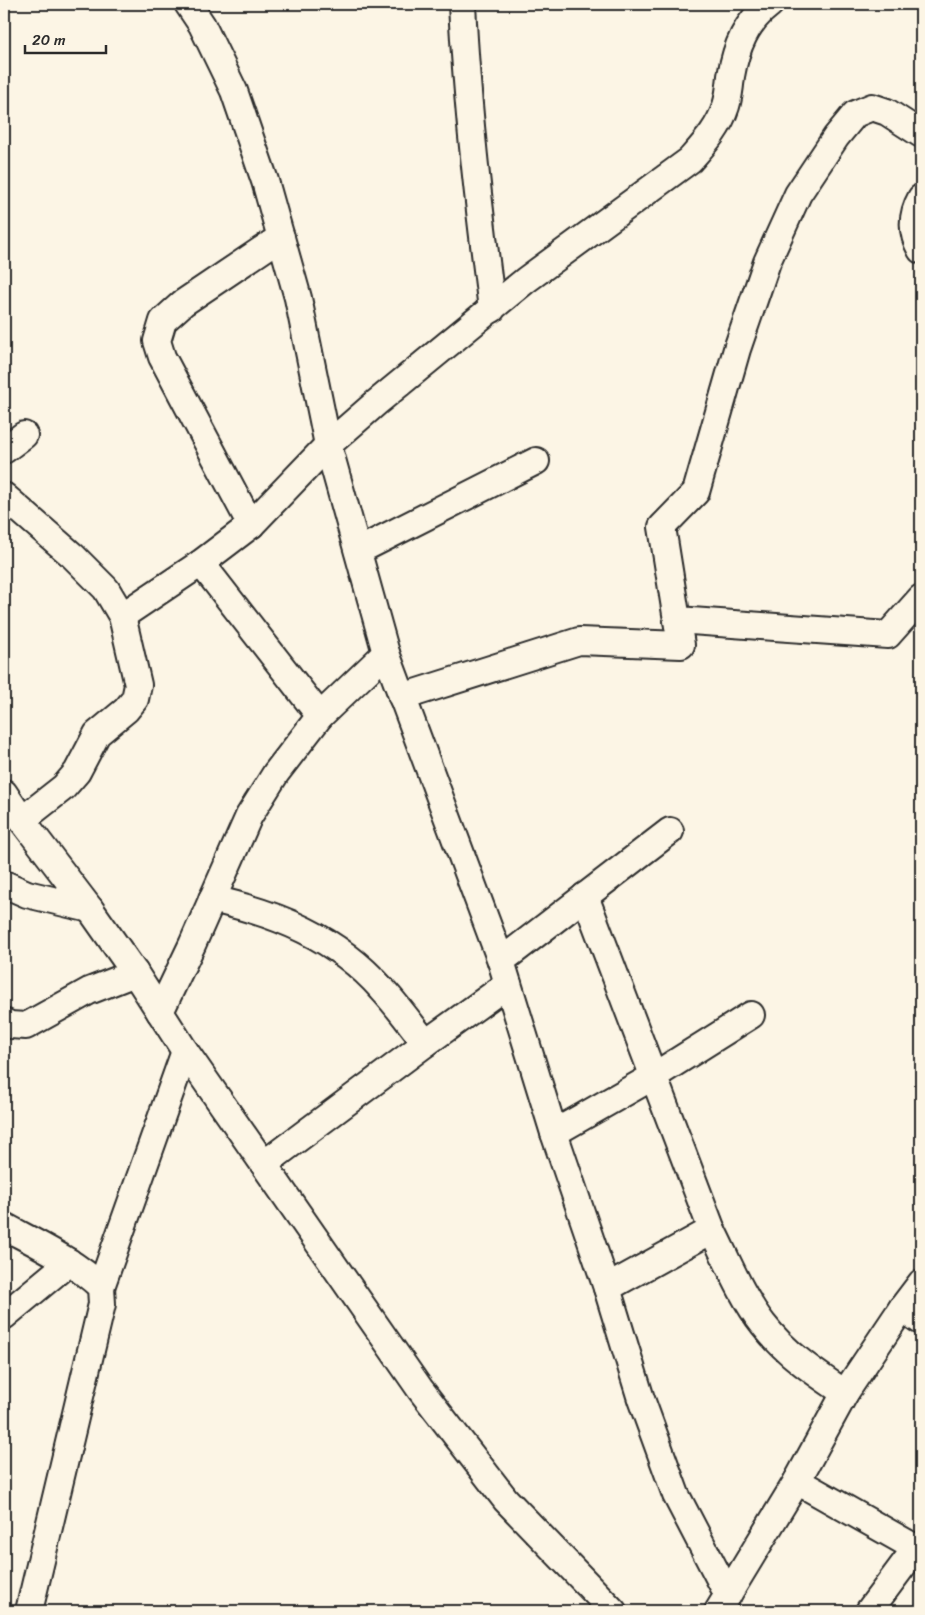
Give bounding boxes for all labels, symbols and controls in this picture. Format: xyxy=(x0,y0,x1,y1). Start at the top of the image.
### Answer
scale bar xyxy=(25,22,106,54)
text: 20 m xyxy=(32,27,66,53)

